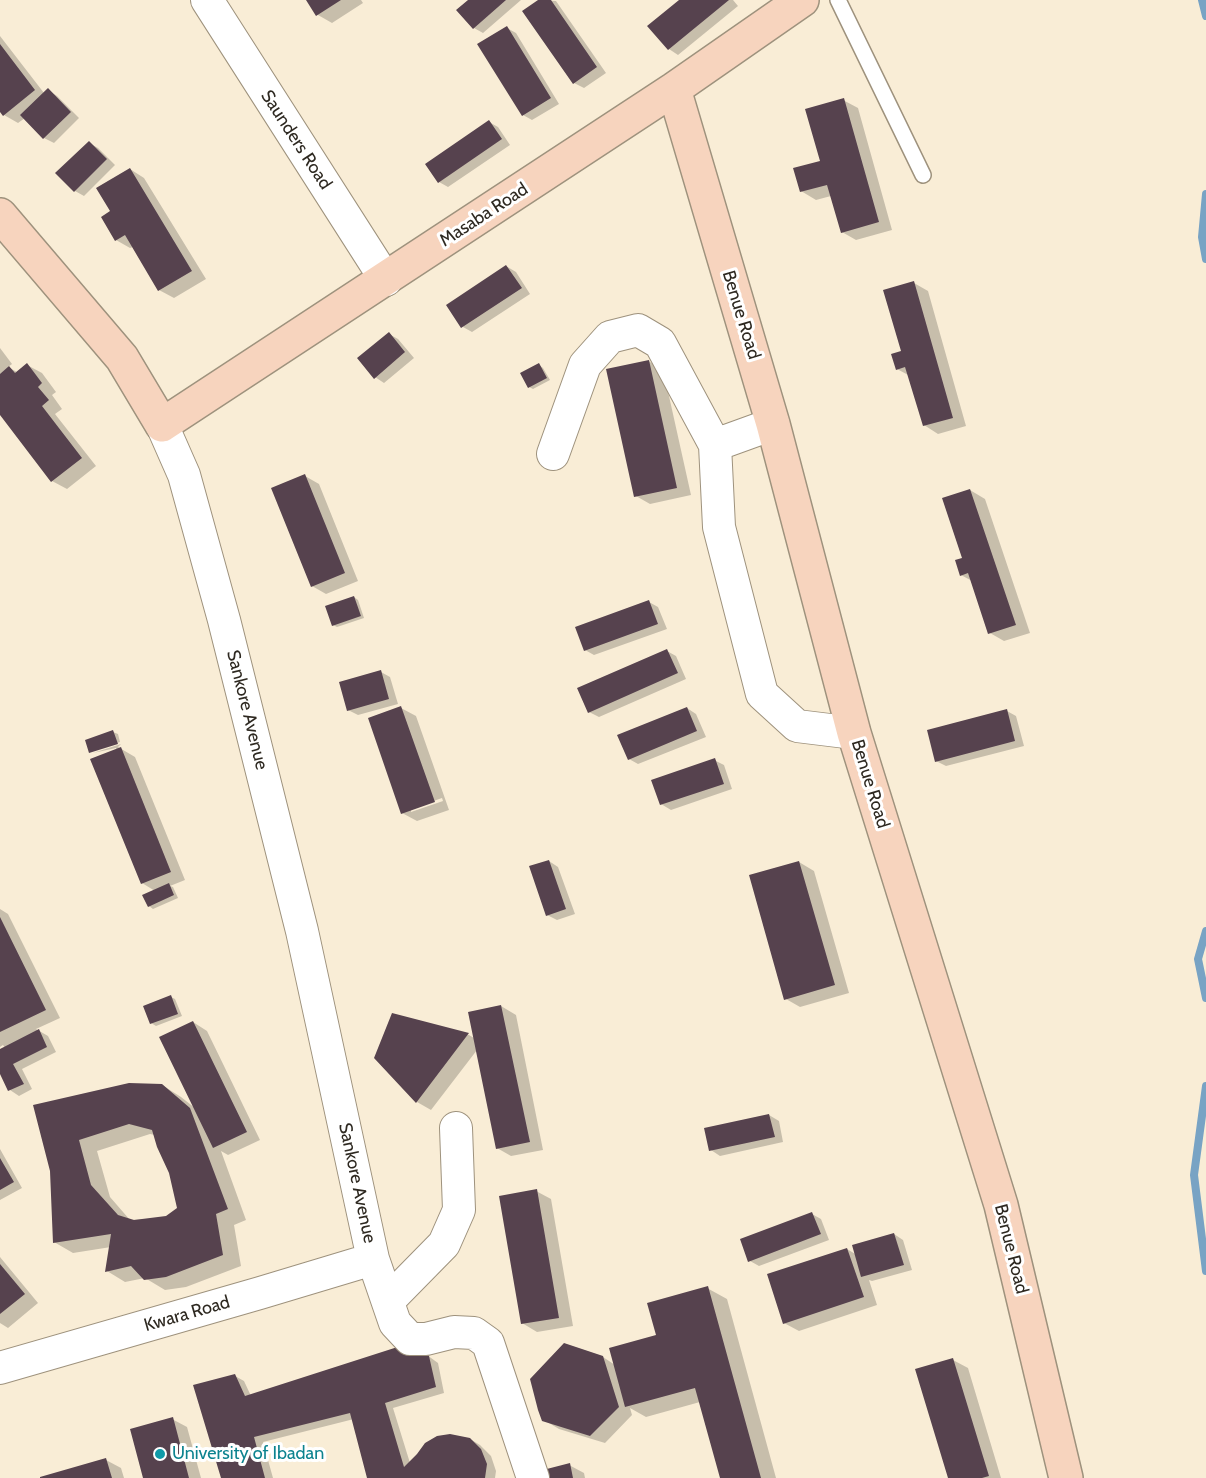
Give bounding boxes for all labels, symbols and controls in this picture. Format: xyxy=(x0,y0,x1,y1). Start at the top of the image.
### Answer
street label: Saunders Road xyxy=(256,86,336,194)
street label: Masaba Road xyxy=(436,178,532,252)
street label: Benue Road xyxy=(717,268,765,362)
street label: Sankore Avenue xyxy=(222,648,272,772)
street label: Benue Road xyxy=(846,737,894,831)
street label: Sankore Avenue xyxy=(334,1121,380,1245)
street label: Benue Road xyxy=(989,1202,1033,1296)
street label: Kwara Road xyxy=(142,1291,232,1337)
place label: University of Ibadan xyxy=(172,1443,324,1465)
marker: University of Ibadan xyxy=(153,1447,167,1461)

